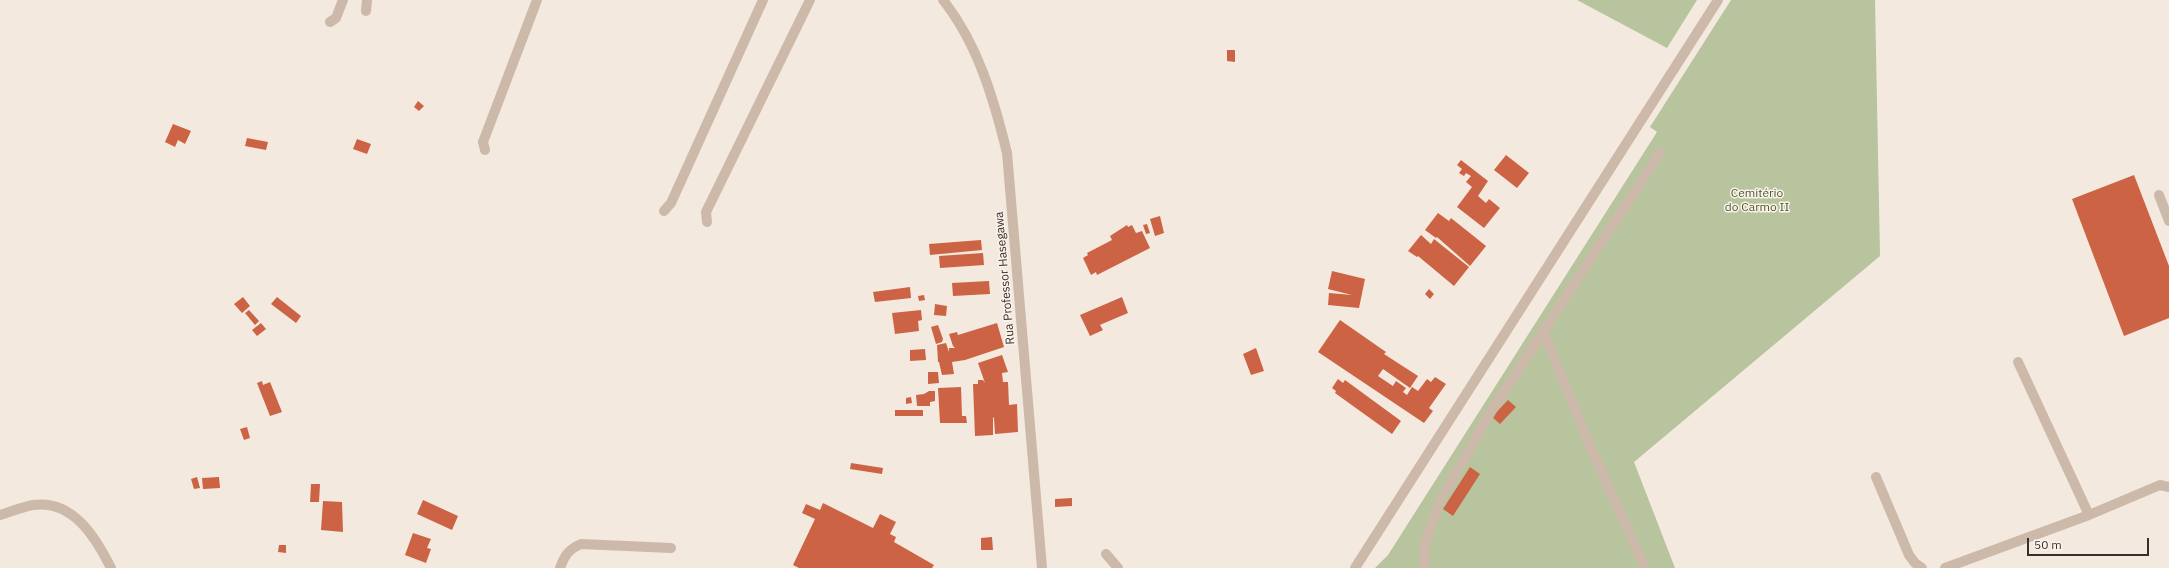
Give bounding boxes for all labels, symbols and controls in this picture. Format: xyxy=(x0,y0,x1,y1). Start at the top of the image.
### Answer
park label: Cemitério do Carmo II xyxy=(1725,187,1789,215)
street label: Rua Professor Hasegawa xyxy=(992,211,1018,345)
scale bar xyxy=(2029,530,2151,556)
text: 50 m xyxy=(2034,537,2062,552)

